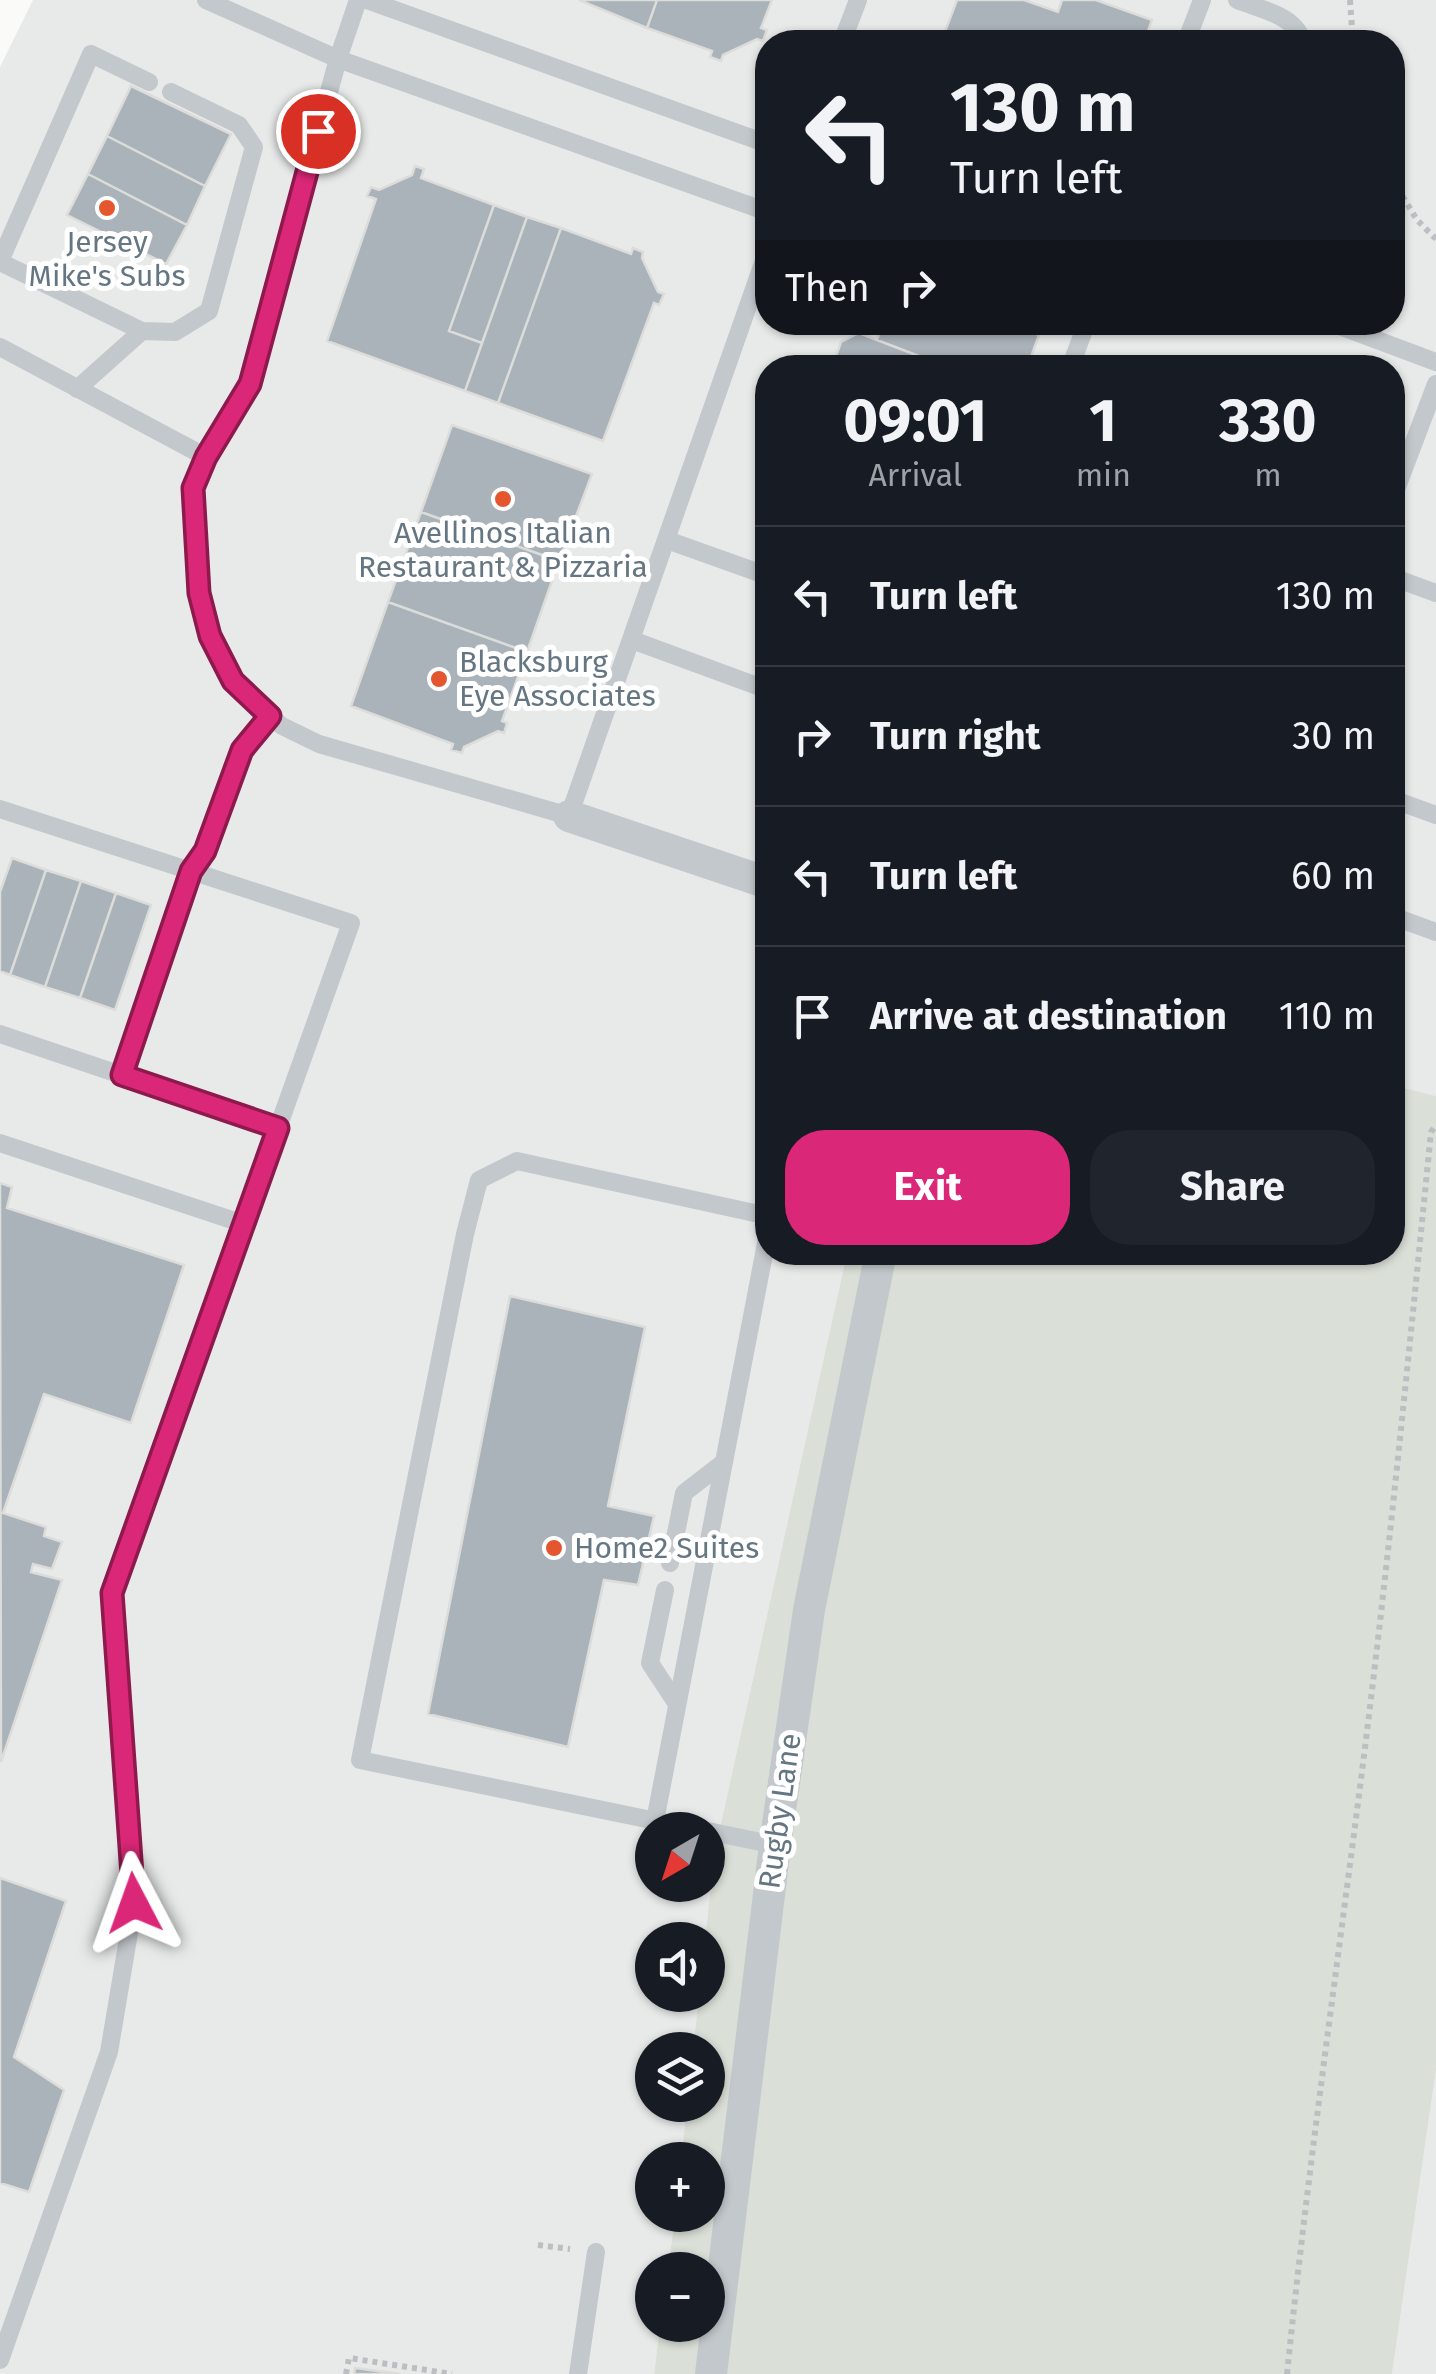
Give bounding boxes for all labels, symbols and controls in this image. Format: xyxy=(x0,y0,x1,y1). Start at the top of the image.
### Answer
text: 130 m xyxy=(950,66,1136,150)
icon: left xyxy=(785,70,915,200)
pin xyxy=(276,89,361,174)
icon: arrive xyxy=(291,104,346,159)
text: Turn left xyxy=(950,151,1122,205)
marker: Jersey Mike's Subs xyxy=(96,197,118,219)
place label: Jersey Mike's Subs xyxy=(29,224,185,294)
icon: right xyxy=(890,260,945,315)
text: Then xyxy=(785,265,870,311)
text: 09:01 xyxy=(843,385,987,457)
text: 1 xyxy=(1089,385,1117,457)
text: 330 xyxy=(1219,385,1317,457)
text: Arrival xyxy=(868,456,962,494)
text: min xyxy=(1076,456,1131,494)
text: m xyxy=(1254,456,1282,494)
marker: Avellinos Italian Restaurant & Pizzaria xyxy=(492,488,514,510)
place label: Avellinos Italian Restaurant & Pizzaria xyxy=(358,515,648,585)
icon: left xyxy=(785,569,840,624)
text: Turn left xyxy=(870,573,1017,619)
text: 130 m xyxy=(1276,573,1375,619)
place label: Blacksburg Eye Associates xyxy=(459,644,656,714)
marker: Blacksburg Eye Associates xyxy=(428,668,450,690)
icon: right xyxy=(785,709,840,764)
text: Turn right xyxy=(870,713,1040,759)
text: 30 m xyxy=(1292,713,1375,759)
icon: left xyxy=(785,849,840,904)
text: Turn left xyxy=(870,853,1017,899)
text: 60 m xyxy=(1291,853,1375,899)
icon: arrive xyxy=(785,989,840,1044)
text: Arrive at destination xyxy=(870,993,1227,1039)
text: 110 m xyxy=(1279,993,1375,1039)
button: Exit xyxy=(785,1130,1070,1245)
button: Share xyxy=(1090,1130,1375,1245)
place label: Home2 Suites xyxy=(574,1530,759,1566)
marker: Home2 Suites xyxy=(543,1537,565,1559)
street label: Rugby Lane xyxy=(751,1731,809,1891)
north arrow xyxy=(635,1812,725,1902)
map controls xyxy=(635,1812,725,2342)
position arrow xyxy=(82,1851,186,1955)
button: sound xyxy=(635,1922,725,2012)
button: layers xyxy=(635,2032,725,2122)
button: + xyxy=(635,2142,725,2232)
button: − xyxy=(635,2252,725,2342)

